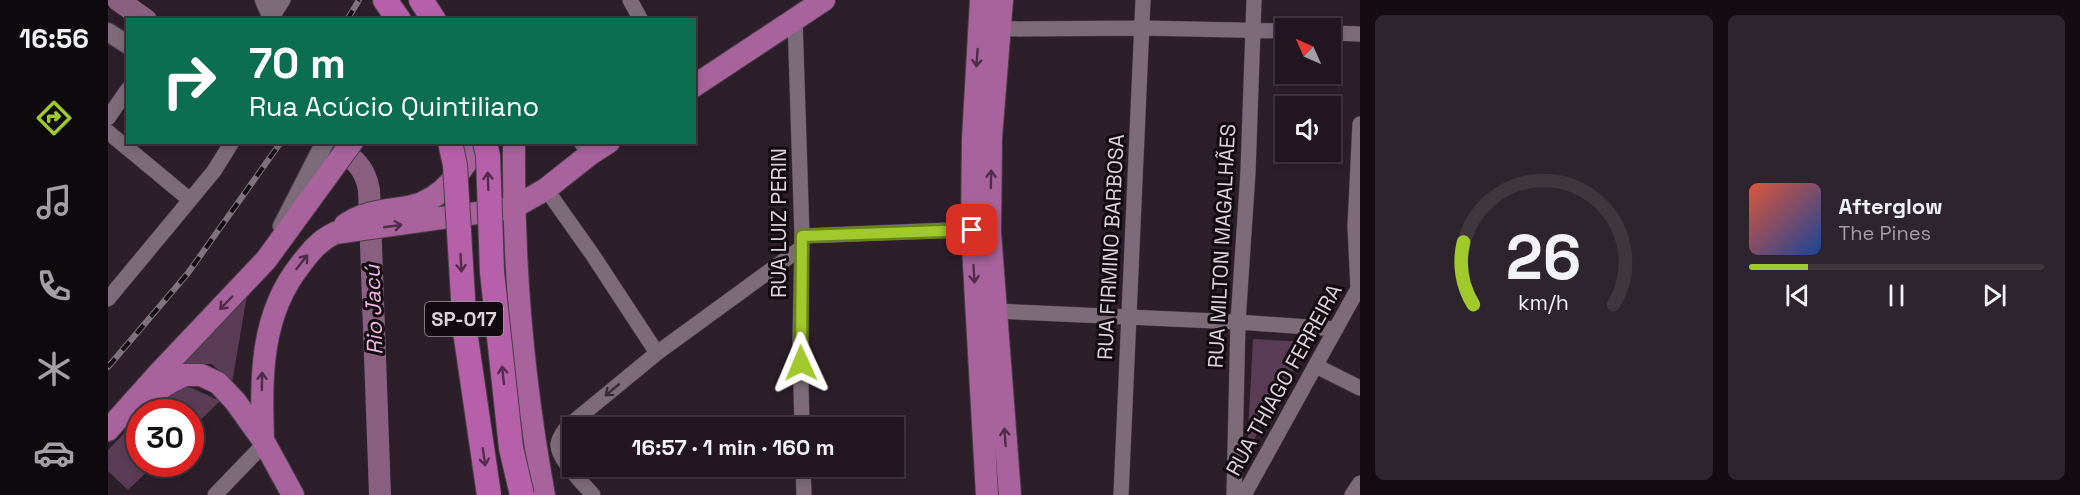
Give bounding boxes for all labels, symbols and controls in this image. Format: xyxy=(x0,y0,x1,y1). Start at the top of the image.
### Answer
north arrow xyxy=(1275,18,1341,84)
map controls xyxy=(1275,18,1341,162)
text: 16:56 xyxy=(19,21,89,56)
text: 70 m xyxy=(249,37,346,90)
icon: right xyxy=(150,42,228,120)
one-way arrow xyxy=(971,48,982,68)
text: Rua Acúcio Quintiliano xyxy=(249,89,539,124)
button: sound xyxy=(1275,96,1341,162)
icon: directions xyxy=(33,97,75,139)
street label: RUA MILTON MAGALHÃES xyxy=(1202,123,1241,369)
street label: RUA FIRMINO BARBOSA xyxy=(1091,133,1130,360)
street label: RUA LUIZ PERIN xyxy=(765,148,792,298)
one-way arrow xyxy=(985,170,996,190)
one-way arrow xyxy=(483,171,494,191)
icon: music xyxy=(33,181,75,223)
text: Afterglow xyxy=(1839,192,1942,220)
pin xyxy=(946,204,997,255)
icon: arrive xyxy=(955,213,988,246)
text: 26 xyxy=(1506,218,1582,297)
one-way arrow xyxy=(383,220,402,231)
text: The Pines xyxy=(1839,220,1931,246)
one-way arrow xyxy=(456,253,467,273)
one-way arrow xyxy=(296,254,309,270)
water label: Rio Jacú xyxy=(357,263,389,355)
one-way arrow xyxy=(969,264,980,284)
icon: phone xyxy=(33,265,75,307)
street label: RUA THIAGO FERREIRA xyxy=(1220,279,1348,481)
icon: previous xyxy=(1781,279,1814,312)
icon: pause xyxy=(1880,279,1913,312)
icon: next xyxy=(1978,279,2011,312)
text: km/h xyxy=(1518,289,1569,316)
one-way arrow xyxy=(219,296,233,311)
road number: SP-017 xyxy=(425,302,503,336)
position arrow xyxy=(769,331,833,395)
icon: climate xyxy=(33,348,75,390)
one-way arrow xyxy=(497,366,508,386)
one-way arrow xyxy=(256,372,268,392)
one-way arrow xyxy=(605,383,620,397)
speed limit sign: 30 xyxy=(126,399,204,477)
one-way arrow xyxy=(999,427,1010,447)
icon: car xyxy=(33,432,75,474)
text: 16:57 · 1 min · 160 m xyxy=(631,433,835,461)
one-way arrow xyxy=(478,446,489,466)

